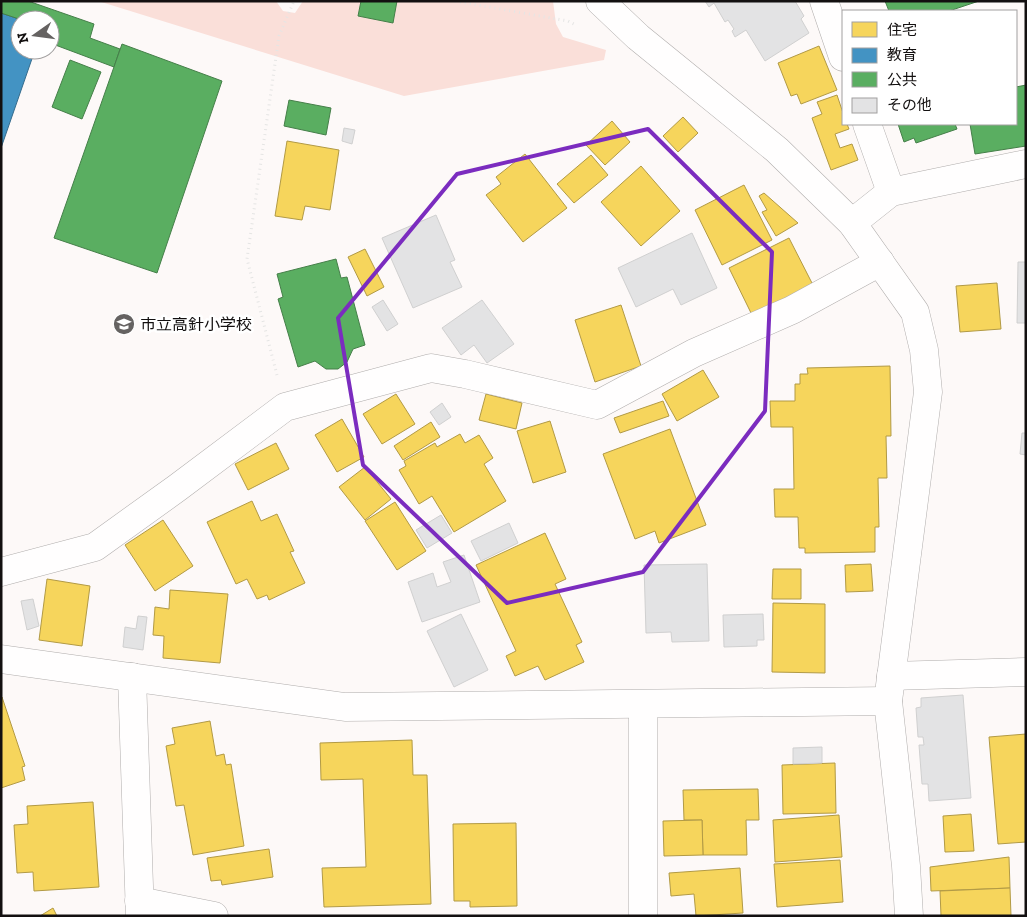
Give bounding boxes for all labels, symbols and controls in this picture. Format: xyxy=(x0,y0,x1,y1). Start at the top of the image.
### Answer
north arrow xyxy=(10,10,60,60)
legend xyxy=(842,10,1017,125)
text: 住宅 xyxy=(887,21,917,39)
text: N xyxy=(13,30,32,45)
text: 教育 xyxy=(887,46,917,64)
text: 公共 xyxy=(887,71,917,89)
text: その他 xyxy=(887,96,932,114)
school or university icon: 市立高針小学校 xyxy=(112,312,136,336)
place label: 市立高針小学校 xyxy=(140,315,252,334)

